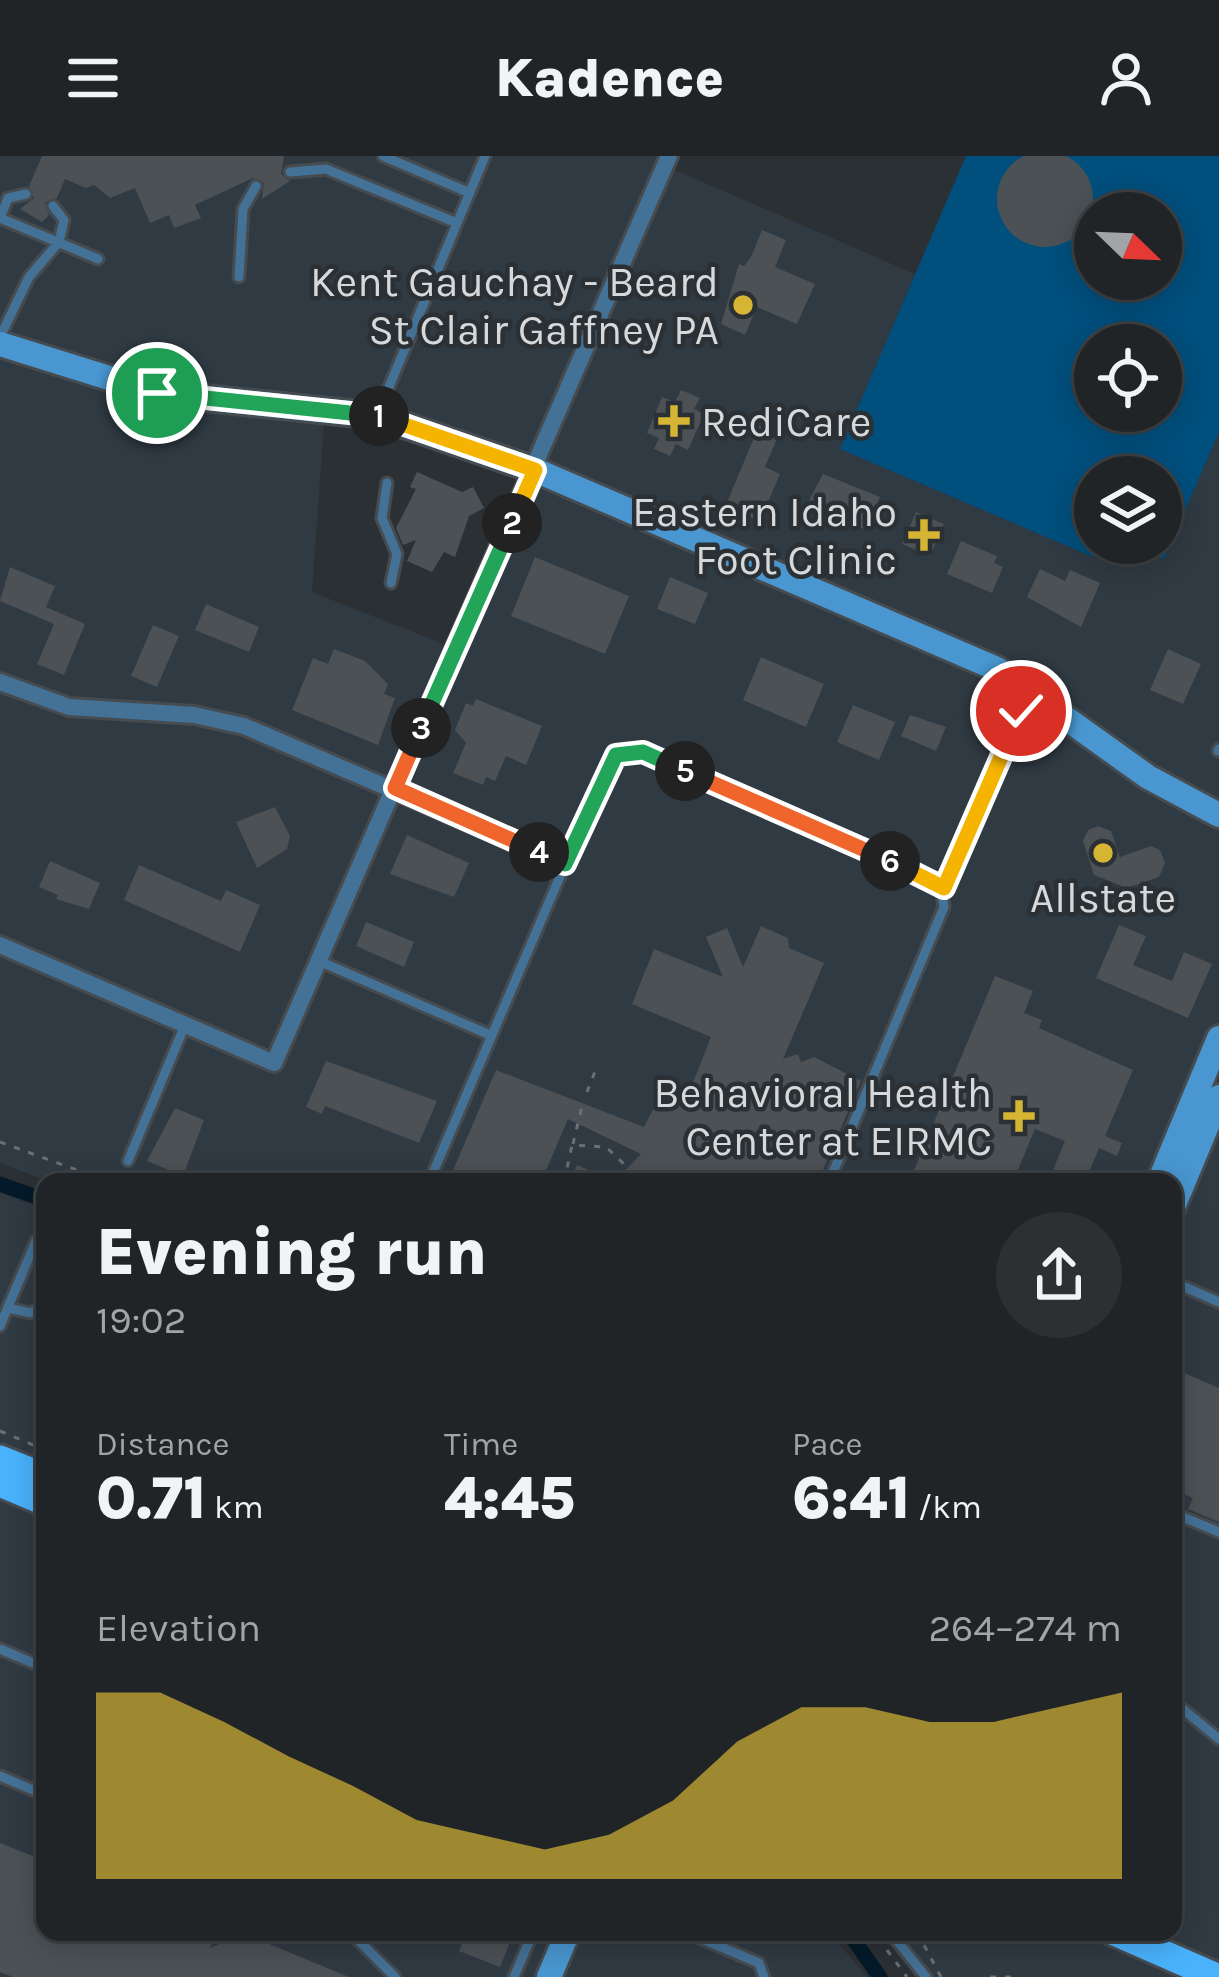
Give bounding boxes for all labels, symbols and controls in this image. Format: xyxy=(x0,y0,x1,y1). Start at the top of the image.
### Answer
icon: menu xyxy=(60,45,126,111)
icon: person xyxy=(1093,45,1159,111)
text: Kadence xyxy=(495,46,724,110)
north arrow xyxy=(1074,192,1182,300)
map controls xyxy=(1074,192,1182,564)
place label: Kent Gauchay - Beard St Clair Gaffney PA xyxy=(310,257,719,355)
marker: Kent Gauchay - Beard St Clair Gaffney PA xyxy=(730,292,756,318)
button: locate xyxy=(1074,324,1182,432)
pin xyxy=(106,342,208,444)
icon: arrive xyxy=(124,360,190,426)
pin: 1 xyxy=(349,386,409,446)
text: 1 xyxy=(373,397,385,435)
place label: RediCare xyxy=(701,397,871,447)
marker: RediCare xyxy=(658,405,690,437)
button: layers xyxy=(1074,456,1182,564)
place label: Eastern Idaho Foot Clinic xyxy=(632,487,897,585)
pin: 2 xyxy=(482,493,542,553)
text: 2 xyxy=(502,504,522,542)
marker: Eastern Idaho Foot Clinic xyxy=(908,519,940,551)
pin xyxy=(970,660,1072,762)
icon: check xyxy=(988,678,1054,744)
pin: 3 xyxy=(391,698,451,758)
text: 3 xyxy=(411,709,431,747)
pin: 5 xyxy=(655,741,715,801)
text: 5 xyxy=(675,752,695,790)
pin: 4 xyxy=(509,822,569,882)
pin: 6 xyxy=(860,831,920,891)
text: 4 xyxy=(529,833,549,871)
marker: Allstate xyxy=(1090,840,1116,866)
text: 6 xyxy=(880,842,900,880)
place label: Allstate xyxy=(1030,873,1176,923)
place label: Behavioral Health Center at EIRMC xyxy=(654,1068,992,1166)
marker: Behavioral Health Center at EIRMC xyxy=(1003,1100,1035,1132)
button: share xyxy=(996,1212,1122,1338)
text: Evening run xyxy=(96,1213,487,1291)
text: 19:02 xyxy=(96,1297,186,1343)
text: Distance xyxy=(96,1425,229,1463)
text: Time xyxy=(444,1425,518,1463)
text: Pace xyxy=(792,1425,862,1463)
text: 0.71 xyxy=(96,1463,206,1533)
text: 4:45 xyxy=(444,1463,575,1533)
text: 6:41 xyxy=(792,1463,910,1533)
text: km xyxy=(206,1488,264,1526)
text: /km xyxy=(910,1488,982,1526)
text: Elevation xyxy=(96,1605,261,1651)
text: 264–274 m xyxy=(928,1605,1122,1651)

